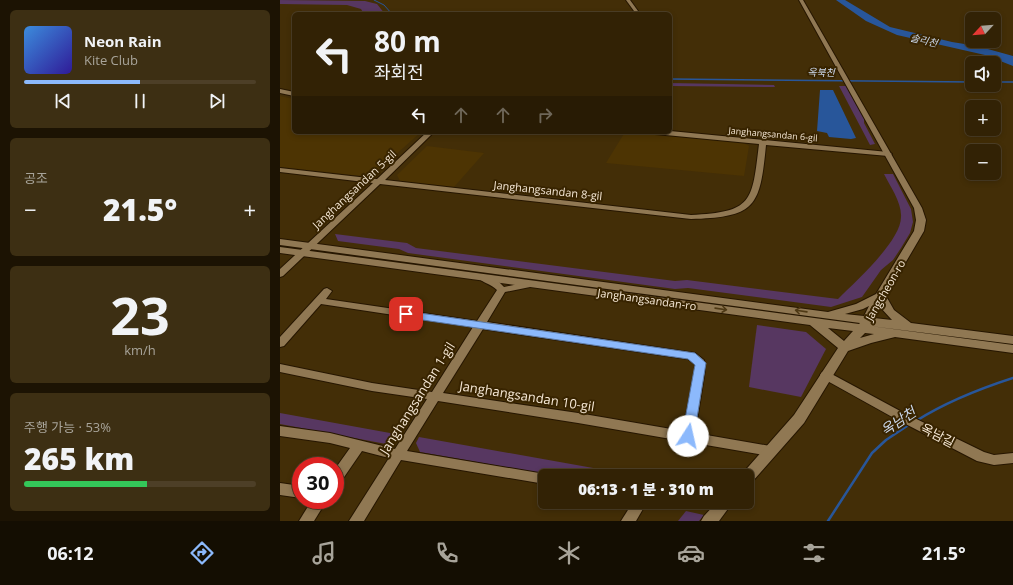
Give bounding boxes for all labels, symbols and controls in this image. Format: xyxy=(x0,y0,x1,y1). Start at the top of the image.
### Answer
north arrow xyxy=(965,12,1001,48)
map controls xyxy=(965,12,1001,180)
text: 80 m xyxy=(374,22,441,60)
icon: left xyxy=(308,28,360,80)
water label: 솔리천 xyxy=(909,30,941,50)
text: Neon Rain xyxy=(84,31,162,51)
text: Kite Club xyxy=(84,51,138,69)
button: sound xyxy=(965,56,1001,92)
text: 좌회전 xyxy=(374,60,424,84)
water label: 옥북천 xyxy=(807,65,837,79)
icon: previous xyxy=(52,90,74,112)
icon: pause xyxy=(129,90,151,112)
icon: next xyxy=(206,90,228,112)
button: + xyxy=(965,100,1001,136)
icon: left xyxy=(408,104,430,126)
icon: ahead xyxy=(450,104,472,126)
icon: ahead xyxy=(492,104,514,126)
icon: right xyxy=(534,104,556,126)
street label: Janghangsandan 6-gil xyxy=(727,124,818,144)
button: − xyxy=(965,144,1001,180)
street label: Janghangsandan 5-gil xyxy=(308,146,399,232)
text: 공조 xyxy=(24,169,48,187)
street label: Janghangsandan 8-gil xyxy=(492,177,603,203)
text: 21.5° xyxy=(103,189,177,230)
text: − xyxy=(24,194,37,224)
text: + xyxy=(243,194,256,224)
street label: Jangcheon-ro xyxy=(861,256,909,324)
text: 23 xyxy=(110,279,170,350)
street label: Janghangsandan-ro xyxy=(596,284,698,313)
pin xyxy=(389,297,423,331)
icon: arrive xyxy=(395,303,417,325)
one-way arrow xyxy=(714,305,727,313)
one-way arrow xyxy=(795,308,808,315)
street label: Janghangsandan 1-gil xyxy=(374,338,459,459)
text: km/h xyxy=(124,341,156,359)
street label: Janghangsandan 10-gil xyxy=(456,376,596,416)
water label: 옥남천 xyxy=(877,402,920,440)
position arrow xyxy=(667,415,709,457)
text: 주행 가능 · 53% xyxy=(24,418,111,436)
street label: 옥남길 xyxy=(918,419,958,451)
text: 265 km xyxy=(24,438,134,479)
speed limit sign: 30 xyxy=(292,457,344,509)
text: 06:13 · 1 분 · 310 m xyxy=(578,479,714,499)
icon: directions xyxy=(188,539,216,567)
icon: music xyxy=(310,539,338,567)
icon: phone xyxy=(433,539,461,567)
icon: climate xyxy=(555,539,583,567)
icon: car xyxy=(677,539,705,567)
icon: filters xyxy=(800,539,828,567)
text: 06:12 xyxy=(47,541,93,565)
text: 21.5° xyxy=(922,541,966,565)

